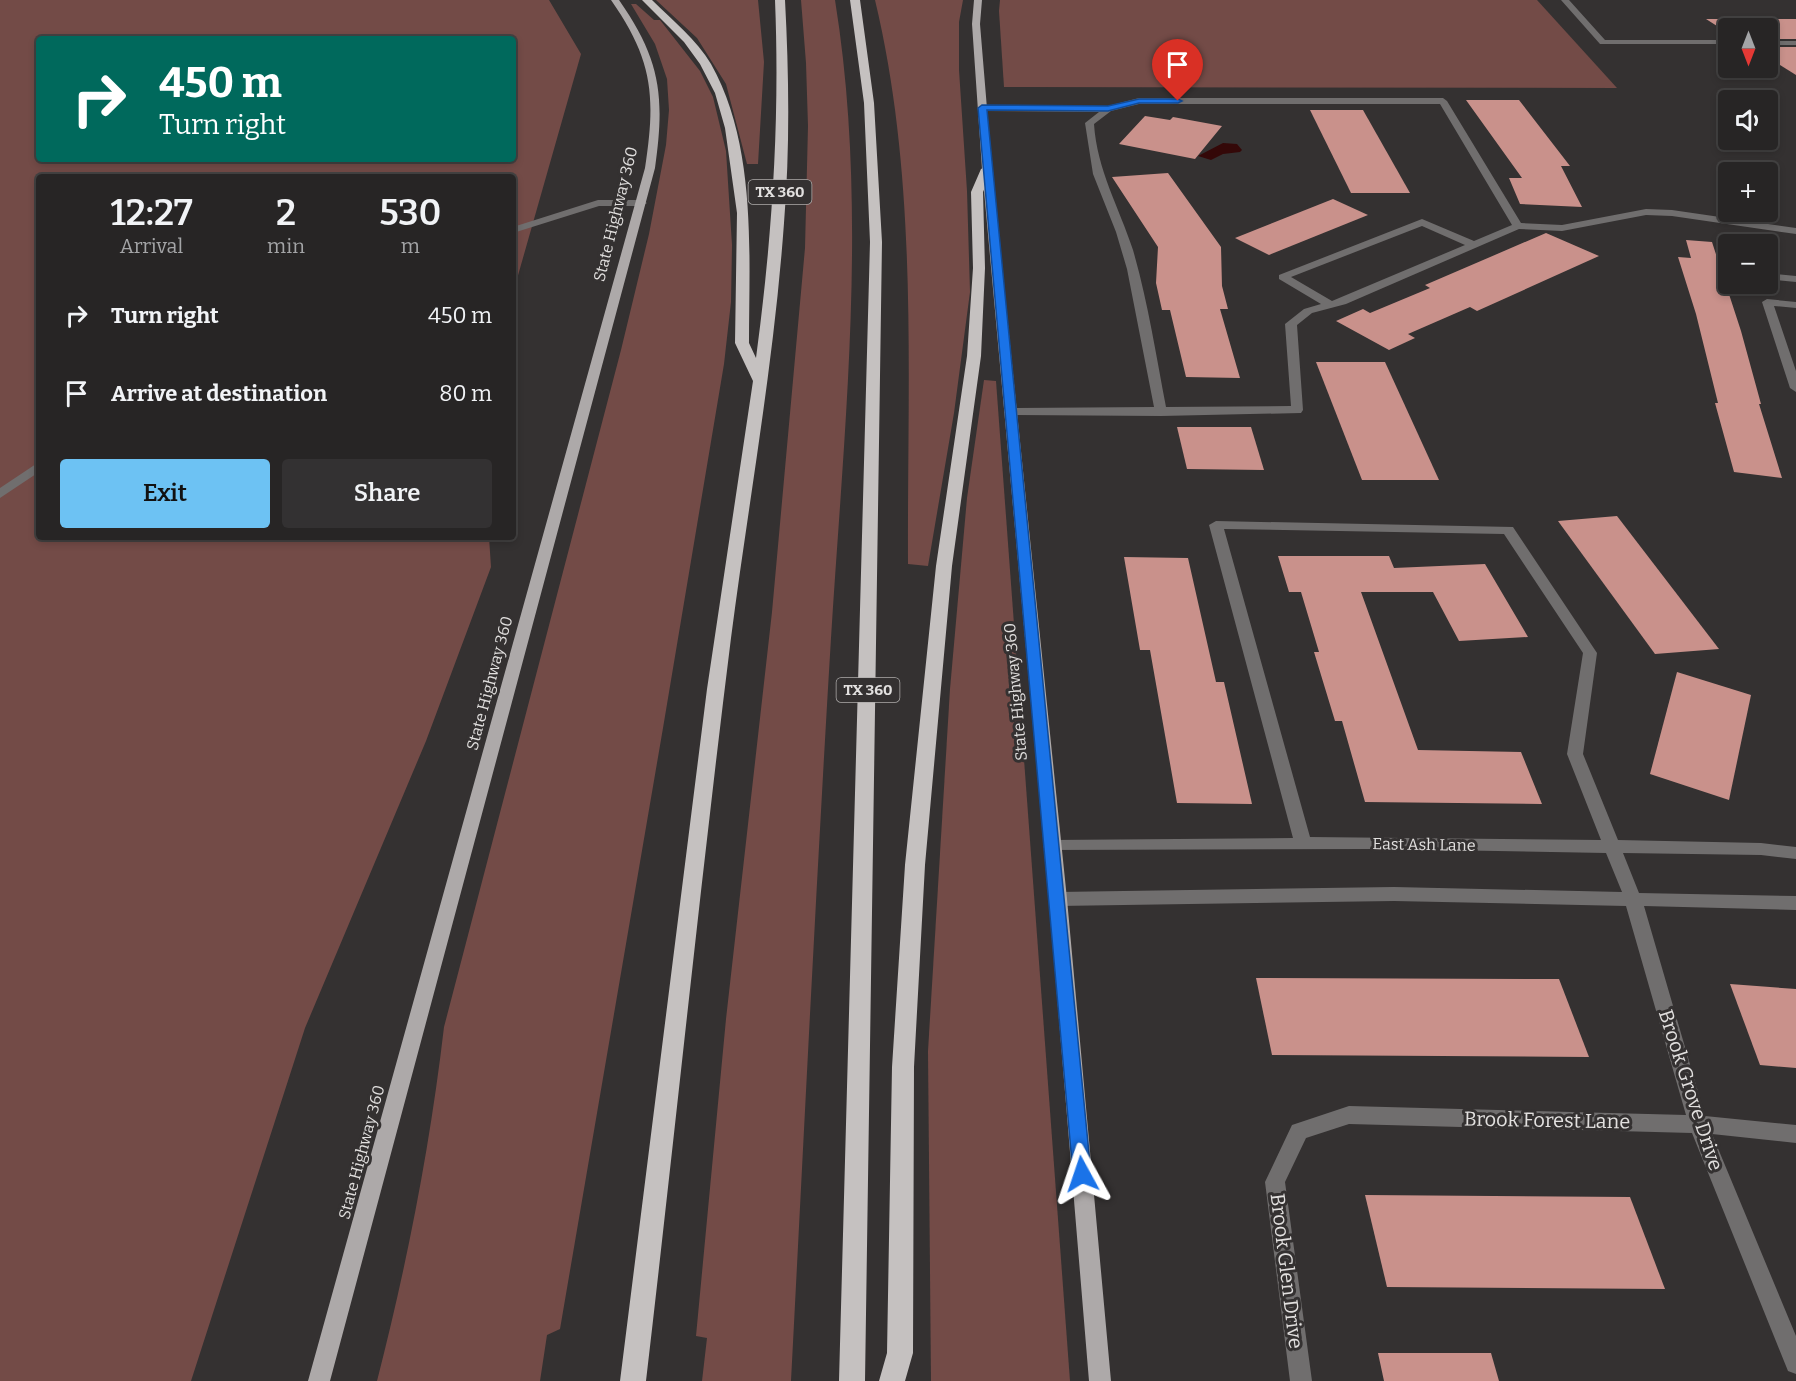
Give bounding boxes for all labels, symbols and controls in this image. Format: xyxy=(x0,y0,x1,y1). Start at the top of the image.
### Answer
north arrow xyxy=(1718,18,1778,78)
map controls xyxy=(1718,18,1778,294)
pin xyxy=(1152,39,1203,101)
icon: arrive xyxy=(1161,48,1194,81)
text: 450 m xyxy=(159,58,282,108)
icon: right xyxy=(60,60,138,138)
button: sound xyxy=(1718,90,1778,150)
text: Turn right xyxy=(159,109,286,141)
street label: State Highway 360 xyxy=(590,145,641,284)
button: + xyxy=(1718,162,1778,222)
road number: TX 360 xyxy=(748,180,812,204)
text: 12:27 xyxy=(110,191,193,235)
text: 2 xyxy=(276,191,296,235)
text: 530 xyxy=(379,191,442,235)
text: Arrival xyxy=(120,234,183,258)
text: min xyxy=(267,234,305,258)
text: m xyxy=(401,234,420,258)
button: − xyxy=(1718,234,1778,294)
icon: right xyxy=(60,299,93,332)
text: Turn right xyxy=(111,302,219,329)
text: 450 m xyxy=(428,302,492,329)
icon: arrive xyxy=(60,377,93,410)
text: Arrive at destination xyxy=(111,380,327,407)
text: 80 m xyxy=(439,380,492,407)
button: Exit xyxy=(60,459,270,528)
button: Share xyxy=(282,459,492,528)
street label: State Highway 360 xyxy=(462,614,517,752)
street label: State Highway 360 xyxy=(1000,622,1031,762)
road number: TX 360 xyxy=(836,678,900,702)
street label: East Ash Lane xyxy=(1372,834,1476,855)
street label: Brook Grove Drive xyxy=(1654,1006,1728,1174)
street label: State Highway 360 xyxy=(334,1083,389,1221)
street label: Brook Forest Lane xyxy=(1464,1107,1630,1133)
position arrow xyxy=(1050,1142,1114,1206)
street label: Brook Glen Drive xyxy=(1266,1192,1308,1350)

